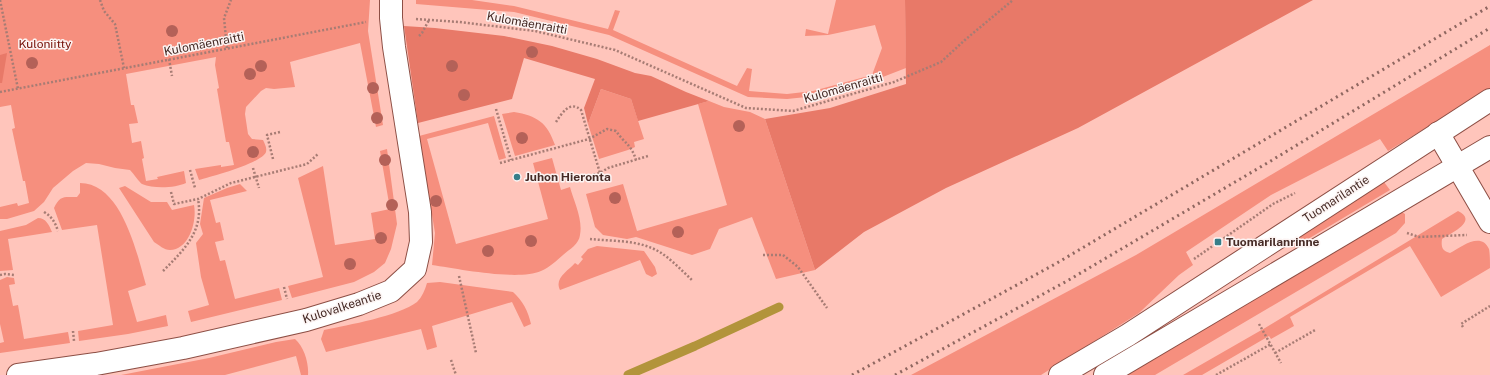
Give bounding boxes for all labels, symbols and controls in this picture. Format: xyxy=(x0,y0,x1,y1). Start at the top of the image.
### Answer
street label: Kulomäenraitti xyxy=(486,9,568,37)
street label: Kulomäenraitti xyxy=(163,29,245,59)
park label: Kuloniitty xyxy=(18,37,72,51)
street label: Kulomäenraitti xyxy=(802,70,884,106)
place label: Juhon Hieronta xyxy=(525,170,611,184)
marker: Juhon Hieronta xyxy=(512,172,522,182)
street label: Tuomarilantie xyxy=(1300,172,1372,226)
place label: Tuomarilanrinne xyxy=(1226,235,1320,249)
marker: Tuomarilanrinne xyxy=(1213,237,1223,247)
street label: Kulovalkeantie xyxy=(301,288,383,326)

